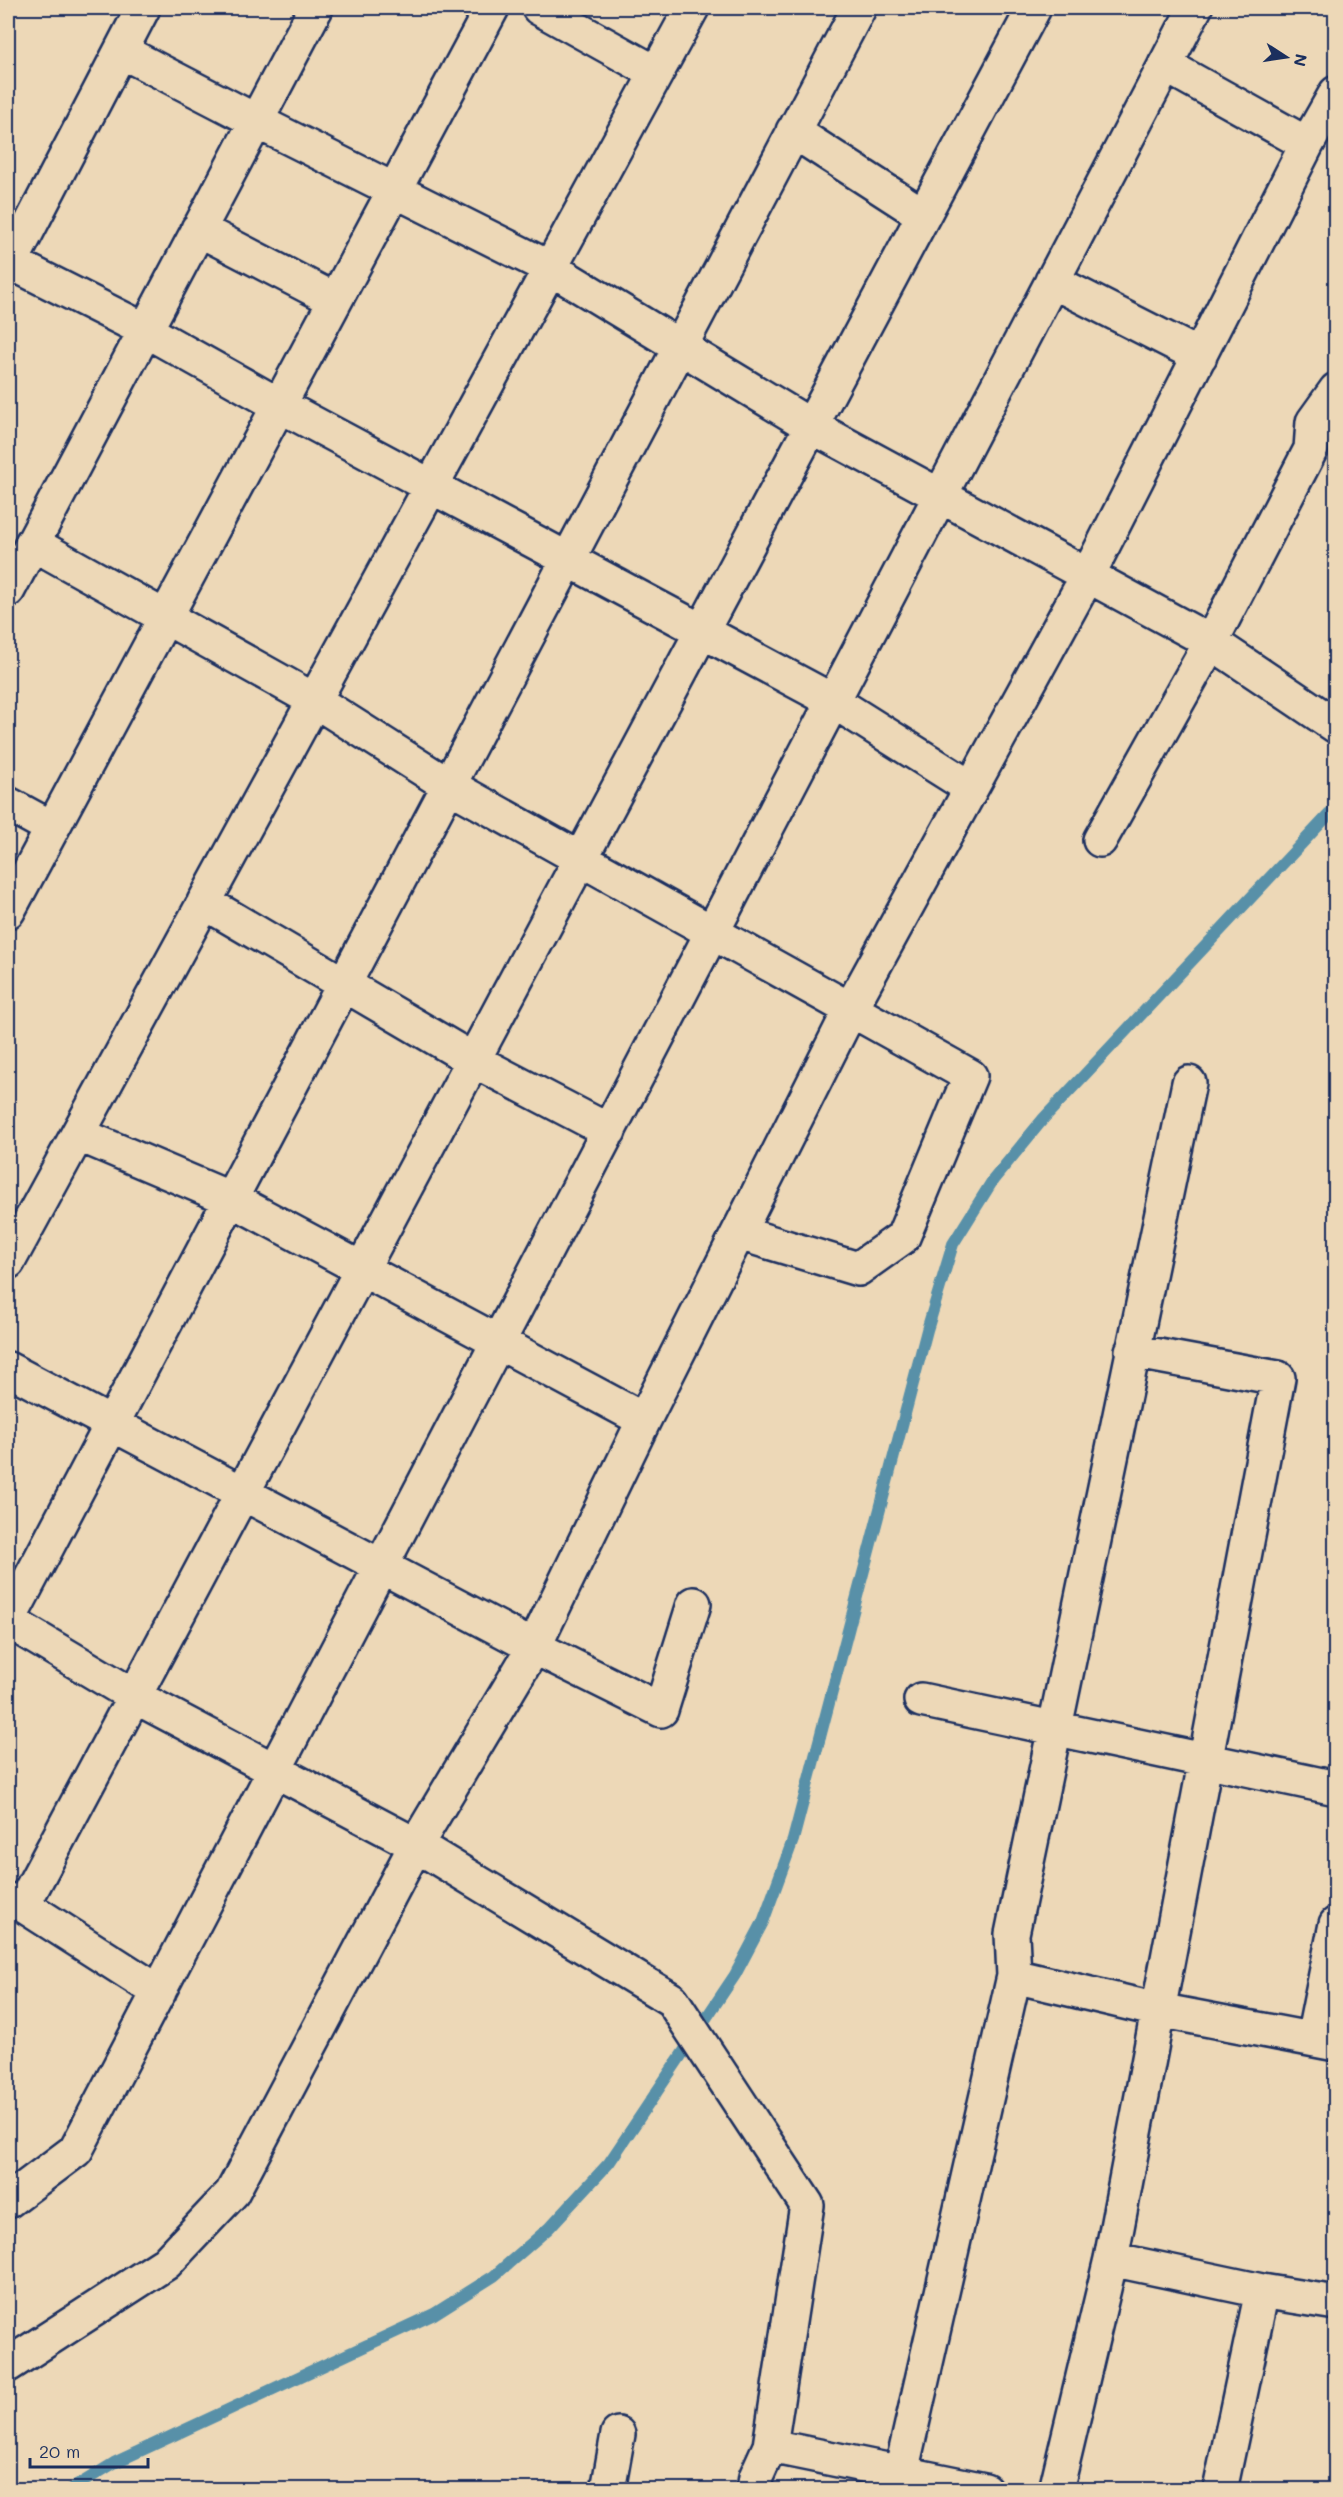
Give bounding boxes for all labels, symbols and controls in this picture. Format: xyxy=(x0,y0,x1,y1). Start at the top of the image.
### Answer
north arrow xyxy=(1256,27,1316,87)
text: N xyxy=(1290,52,1313,68)
scale bar xyxy=(30,2431,148,2469)
text: 20 m xyxy=(39,2439,80,2463)

